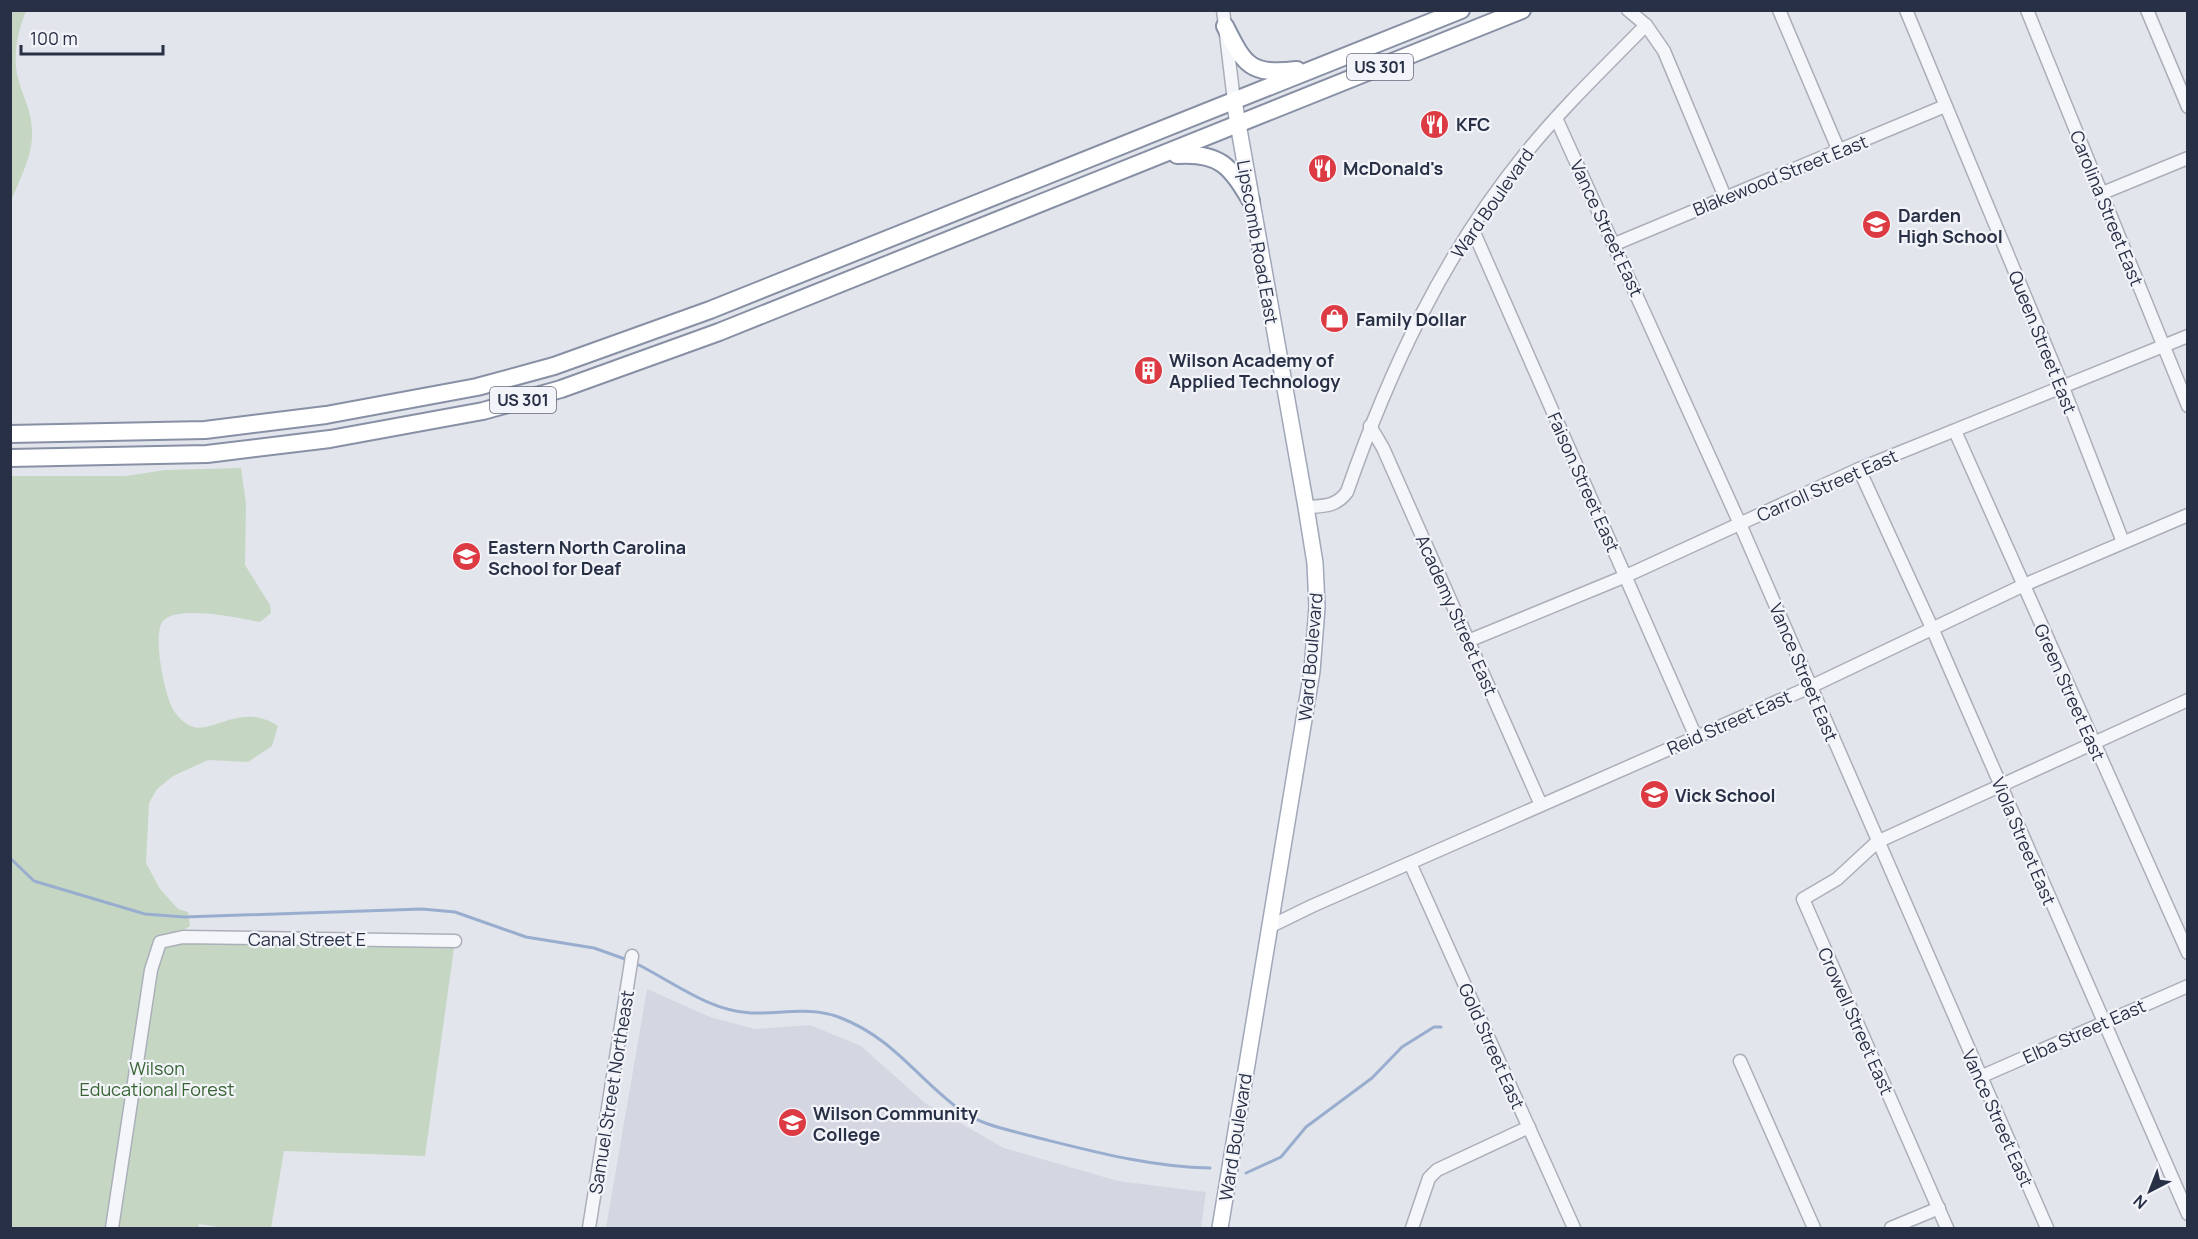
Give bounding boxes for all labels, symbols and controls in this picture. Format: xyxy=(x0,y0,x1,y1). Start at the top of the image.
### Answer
scale bar xyxy=(21,18,164,56)
text: 100 m xyxy=(30,26,78,50)
road number: US 301 xyxy=(1347,54,1413,80)
restaurant icon: KFC xyxy=(1419,108,1451,140)
place label: KFC xyxy=(1456,112,1490,136)
street label: Carolina Street East xyxy=(2065,127,2149,289)
street label: Blakewood Street East xyxy=(1689,129,1871,221)
street label: Ward Boulevard xyxy=(1445,143,1539,263)
restaurant icon: McDonald's xyxy=(1306,152,1338,184)
place label: McDonald's xyxy=(1343,156,1444,180)
street label: Vance Street East xyxy=(1565,156,1649,300)
street label: Lipscomb Road East xyxy=(1232,158,1284,326)
place label: Darden High School xyxy=(1898,203,2003,248)
school or university icon: Darden High School xyxy=(1861,209,1893,241)
street label: Queen Street East xyxy=(2003,267,2083,417)
shop icon: Family Dollar xyxy=(1319,303,1351,335)
place label: Family Dollar xyxy=(1356,307,1467,331)
place label: Wilson Academy of Applied Technology xyxy=(1169,348,1340,393)
building icon: Wilson Academy of Applied Technology xyxy=(1132,354,1164,386)
road number: US 301 xyxy=(490,387,556,413)
street label: Faison Street East xyxy=(1542,408,1626,556)
street label: Carroll Street East xyxy=(1753,443,1901,527)
street label: Academy Street East xyxy=(1411,531,1503,699)
place label: Eastern North Carolina School for Deaf xyxy=(488,535,686,580)
school or university icon: Eastern North Carolina School for Deaf xyxy=(451,541,483,573)
street label: Ward Boulevard xyxy=(1292,592,1328,722)
street label: Vance Street East xyxy=(1764,599,1844,745)
street label: Green Street East xyxy=(2029,620,2111,764)
street label: Reid Street East xyxy=(1663,684,1795,760)
street label: Viola Street East xyxy=(1986,773,2062,909)
school or university icon: Vick School xyxy=(1638,779,1670,811)
place label: Vick School xyxy=(1675,783,1776,807)
street label: Canal Street E xyxy=(248,927,366,951)
street label: Crowell Street East xyxy=(1813,944,1899,1098)
street label: Gold Street East xyxy=(1454,979,1530,1113)
street label: Samuel Street Northeast xyxy=(583,988,639,1196)
street label: Elba Street East xyxy=(2019,993,2149,1069)
street label: Vance Street East xyxy=(1957,1046,2039,1190)
park label: Wilson Educational Forest xyxy=(79,1056,235,1101)
street label: Ward Boulevard xyxy=(1213,1071,1257,1203)
place label: Wilson Community College xyxy=(813,1101,978,1146)
school or university icon: Wilson Community College xyxy=(776,1107,808,1139)
north arrow xyxy=(2120,1161,2180,1221)
text: N xyxy=(2128,1190,2152,1214)

